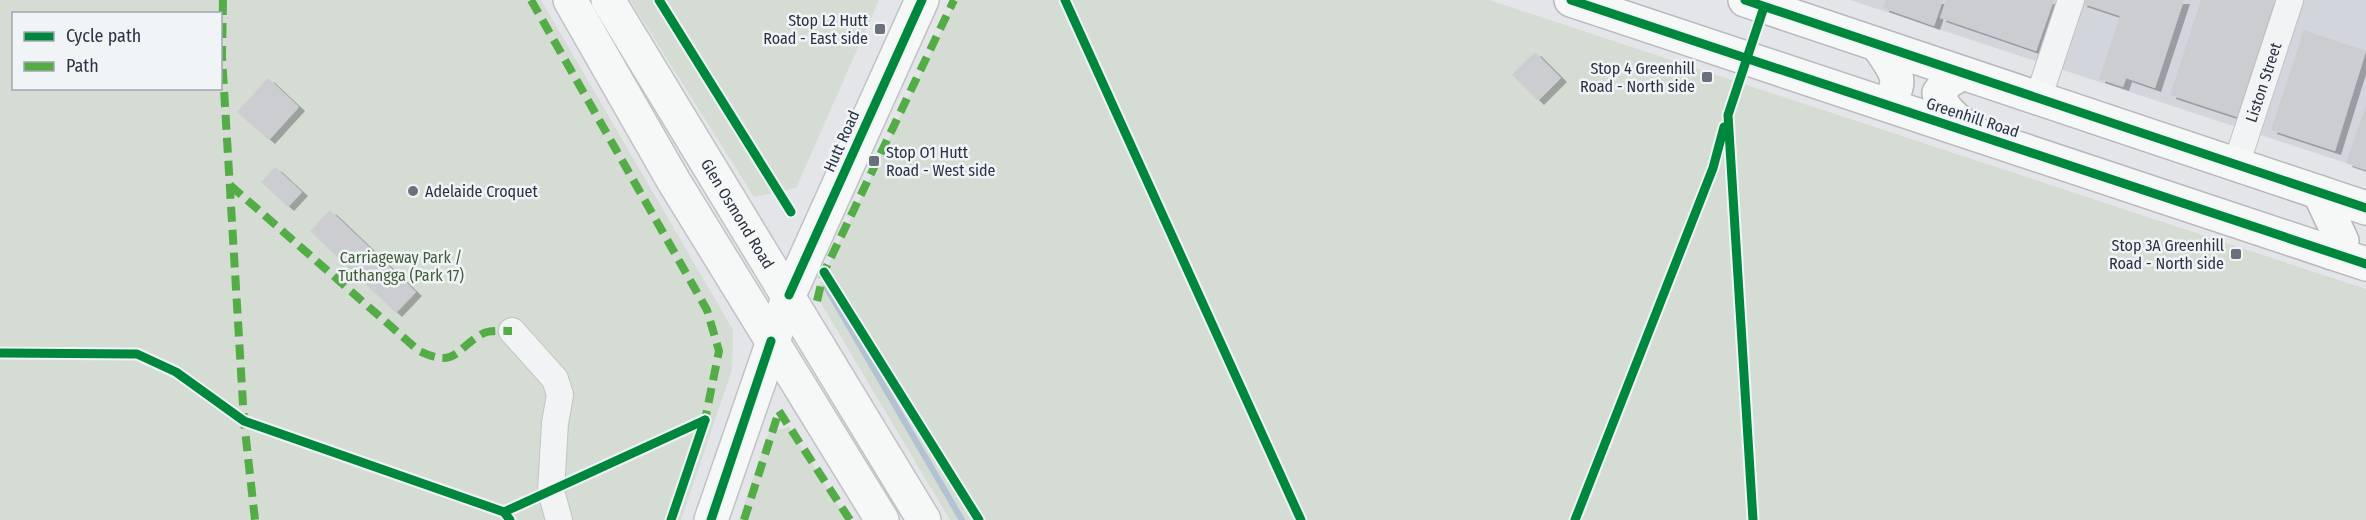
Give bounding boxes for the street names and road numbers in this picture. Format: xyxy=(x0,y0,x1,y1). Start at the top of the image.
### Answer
street label: Liston Street xyxy=(2242,39,2286,125)
street label: Greenhill Road xyxy=(1924,94,2022,141)
street label: Hutt Road xyxy=(819,107,863,175)
street label: Glen Osmond Road xyxy=(697,156,778,272)

